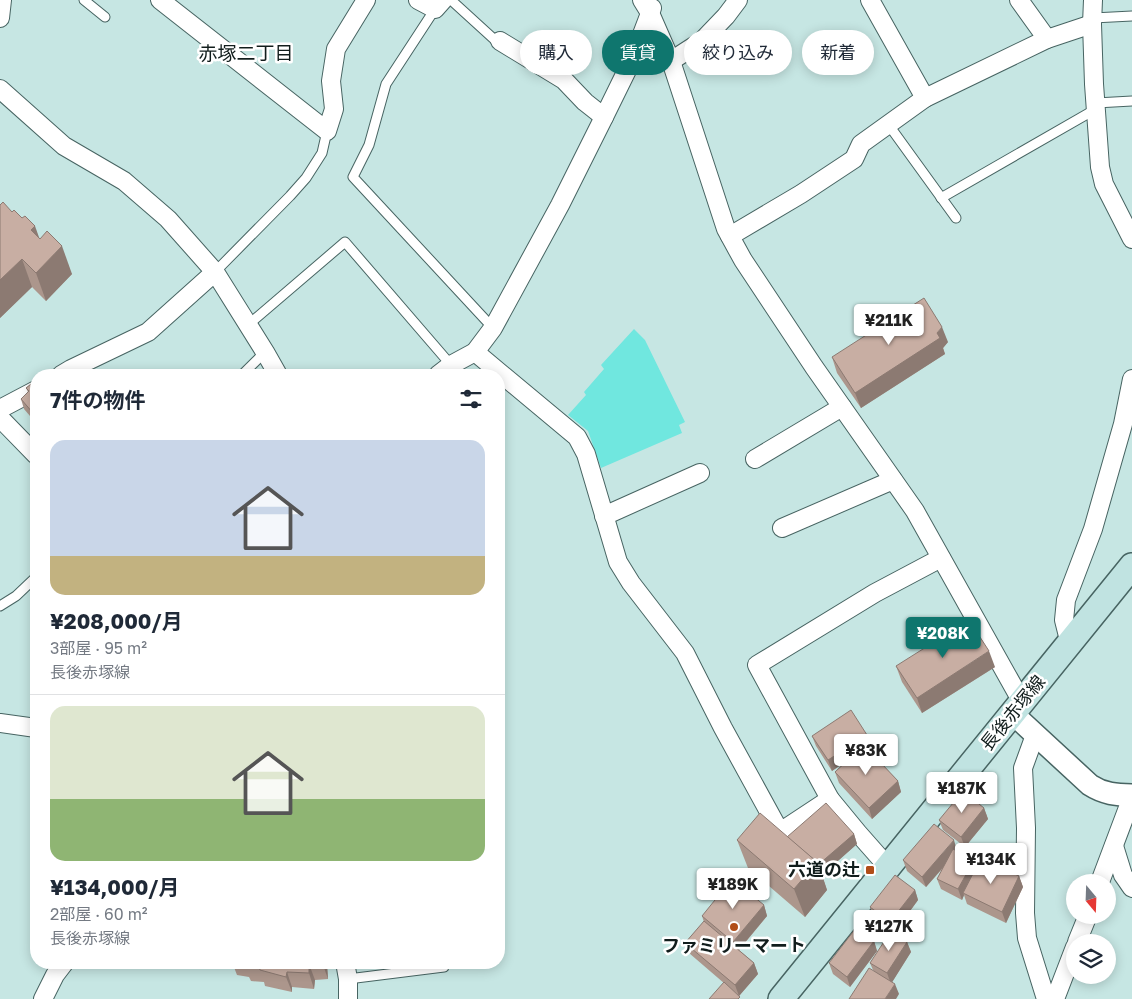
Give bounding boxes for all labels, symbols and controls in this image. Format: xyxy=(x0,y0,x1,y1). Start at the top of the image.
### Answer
chip: 購入 xyxy=(520,30,592,75)
chip: 賃貸 xyxy=(602,30,674,75)
chip: 絞り込み xyxy=(684,30,792,75)
chip: 新着 xyxy=(802,30,874,75)
district label: 赤塚二丁目 xyxy=(198,41,294,64)
pin: ¥211K xyxy=(854,304,924,346)
text: ¥211K xyxy=(865,310,913,330)
icon: filters xyxy=(457,385,485,413)
text: 7件の物件 xyxy=(50,387,145,413)
icon: home xyxy=(223,473,313,563)
text: ¥208,000/月 xyxy=(50,608,183,634)
pin: ¥208K xyxy=(908,616,978,659)
text: ¥208K xyxy=(917,623,969,643)
text: 3部屋 · 95 m² xyxy=(50,638,147,658)
text: 長後赤塚線 xyxy=(50,662,130,682)
street label: 長後赤塚線 xyxy=(975,670,1049,754)
pin: ¥83K xyxy=(836,734,896,776)
icon: home xyxy=(223,738,313,828)
text: ¥83K xyxy=(845,740,887,760)
pin: ¥187K xyxy=(927,772,997,814)
text: ¥187K xyxy=(937,778,987,798)
pin: ¥134K xyxy=(956,842,1026,885)
text: ¥134K xyxy=(966,849,1016,869)
place label: 六道の辻 xyxy=(788,858,860,880)
marker: 六道の辻 xyxy=(864,864,876,876)
pin: ¥189K xyxy=(698,868,768,910)
text: ¥134,000/月 xyxy=(50,874,179,900)
text: ¥189K xyxy=(708,874,758,894)
north arrow xyxy=(1066,874,1116,924)
map controls xyxy=(1066,874,1116,984)
text: 2部屋 · 60 m² xyxy=(50,904,148,924)
pin: ¥127K xyxy=(854,910,924,952)
text: ¥127K xyxy=(865,916,913,936)
marker: ファミリーマート xyxy=(728,921,740,933)
text: 長後赤塚線 xyxy=(50,928,130,948)
place label: ファミリーマート xyxy=(662,934,806,956)
button: layers xyxy=(1066,934,1116,984)

